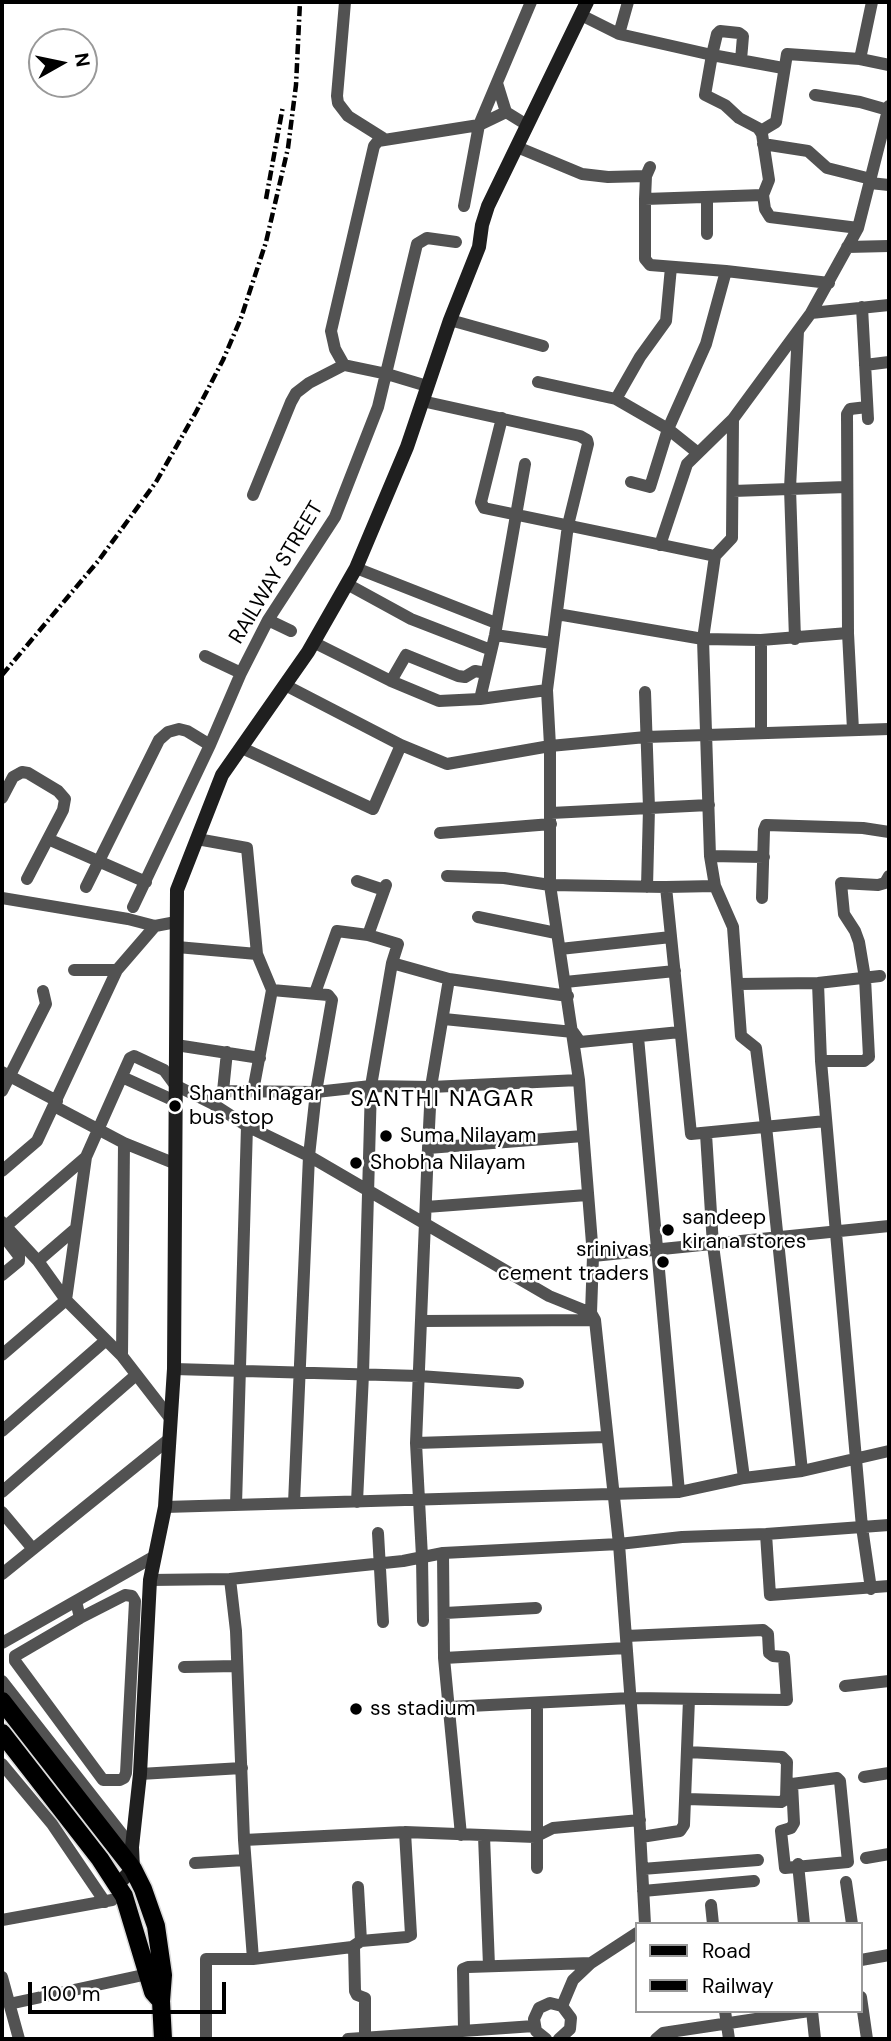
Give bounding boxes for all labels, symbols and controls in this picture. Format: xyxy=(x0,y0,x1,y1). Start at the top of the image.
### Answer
north arrow xyxy=(28,28,98,98)
text: N xyxy=(69,51,96,69)
street label: RAILWAY STREET xyxy=(225,497,329,649)
place label: Shanthi nagar bus stop xyxy=(189,1081,322,1131)
district label: SANTHI NAGAR xyxy=(352,1086,534,1114)
marker: Shanthi nagar bus stop xyxy=(167,1098,183,1114)
place label: Suma Nilayam xyxy=(400,1123,536,1149)
marker: Suma Nilayam xyxy=(378,1128,394,1144)
place label: Shobha Nilayam xyxy=(370,1150,525,1176)
marker: Shobha Nilayam xyxy=(348,1155,364,1171)
place label: sandeep kirana stores xyxy=(682,1205,806,1255)
marker: sandeep kirana stores xyxy=(660,1222,676,1238)
place label: srinivas cement traders xyxy=(498,1237,649,1287)
marker: srinivas cement traders xyxy=(655,1254,671,1270)
place label: ss stadium xyxy=(370,1696,475,1722)
marker: ss stadium xyxy=(348,1701,364,1717)
legend xyxy=(636,1922,863,2013)
text: Road xyxy=(702,1937,751,1965)
scale bar xyxy=(32,1968,229,2012)
text: Railway xyxy=(702,1972,774,2000)
text: 100 m xyxy=(41,1980,101,2008)

